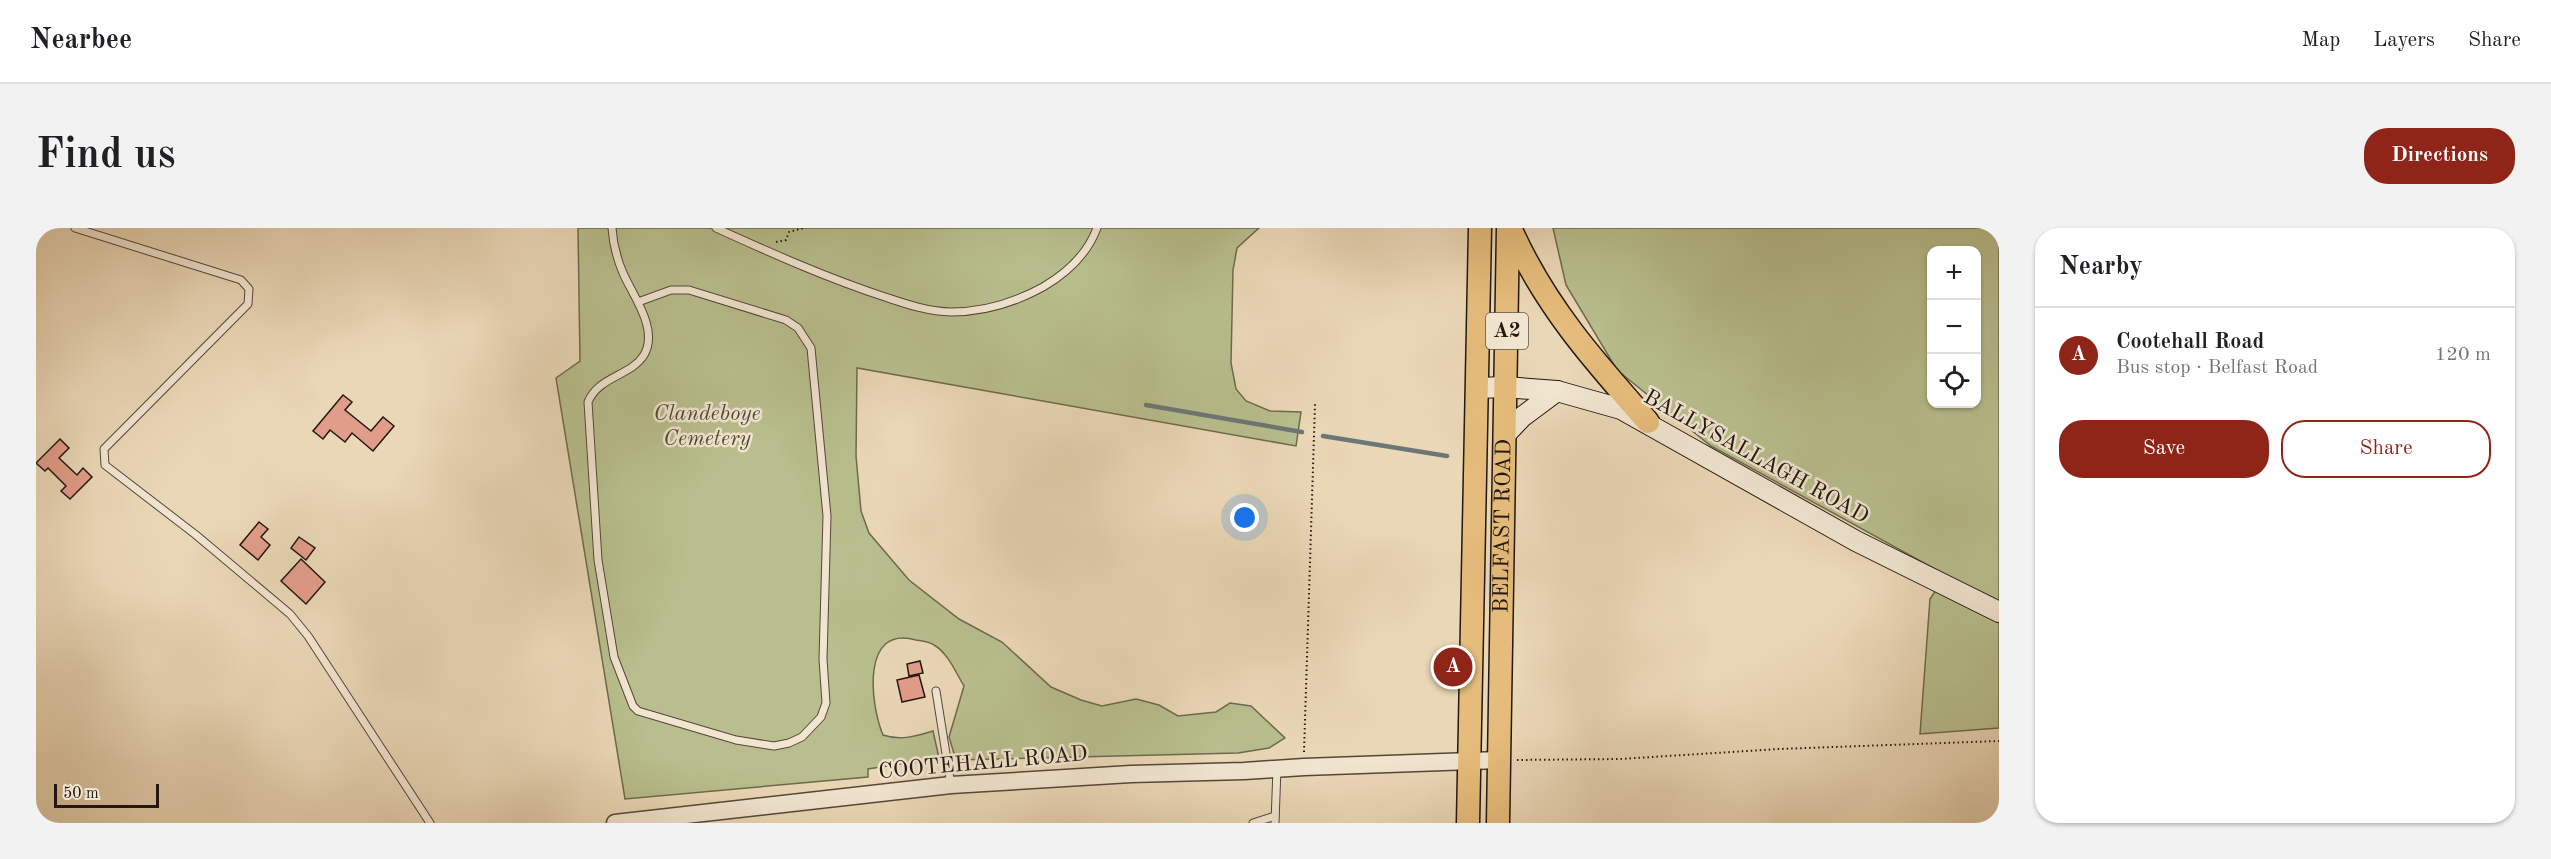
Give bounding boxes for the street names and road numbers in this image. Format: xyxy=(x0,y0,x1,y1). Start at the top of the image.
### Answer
road number: A2 xyxy=(1486,313,1528,349)
street label: BALLYSALLAGH ROAD xyxy=(1640,386,1872,528)
street label: BELFAST ROAD xyxy=(1491,439,1515,613)
street label: COOTEHALL ROAD xyxy=(877,743,1089,783)

